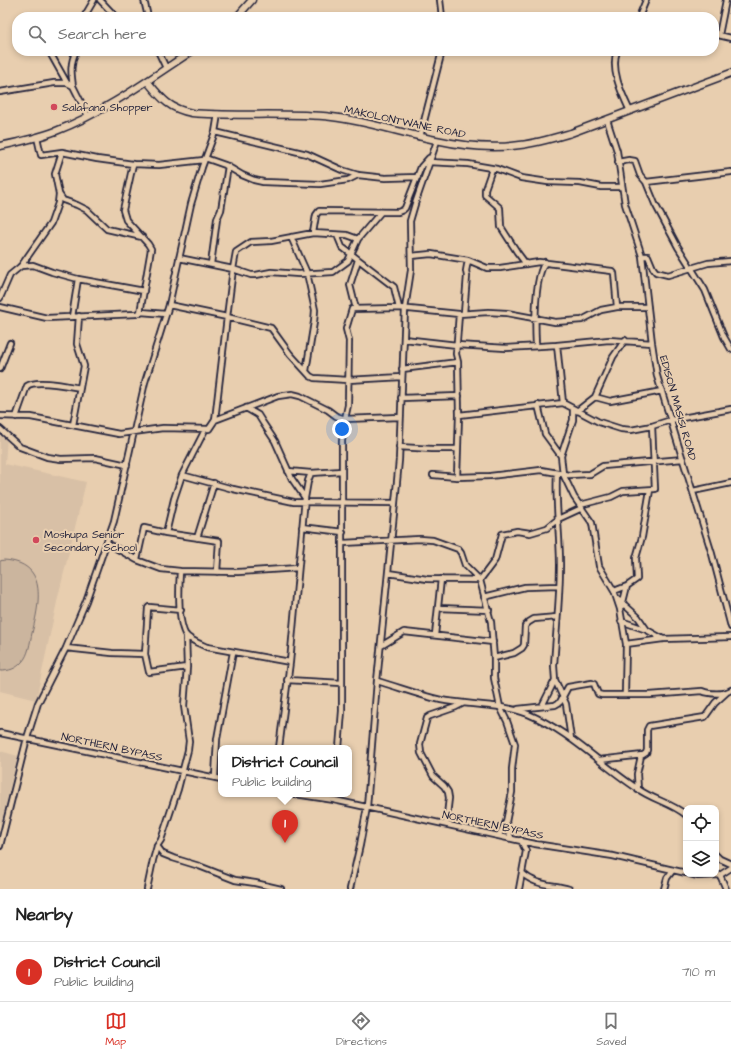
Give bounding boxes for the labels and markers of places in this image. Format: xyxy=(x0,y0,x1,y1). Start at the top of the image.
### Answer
place label: Salafana Shopper xyxy=(62,100,153,115)
marker: Salafana Shopper xyxy=(49,102,59,112)
place label: Moshupa Senior Secondary School xyxy=(44,527,137,556)
marker: Moshupa Senior Secondary School xyxy=(31,535,41,545)
pin: 1 xyxy=(272,810,298,843)

